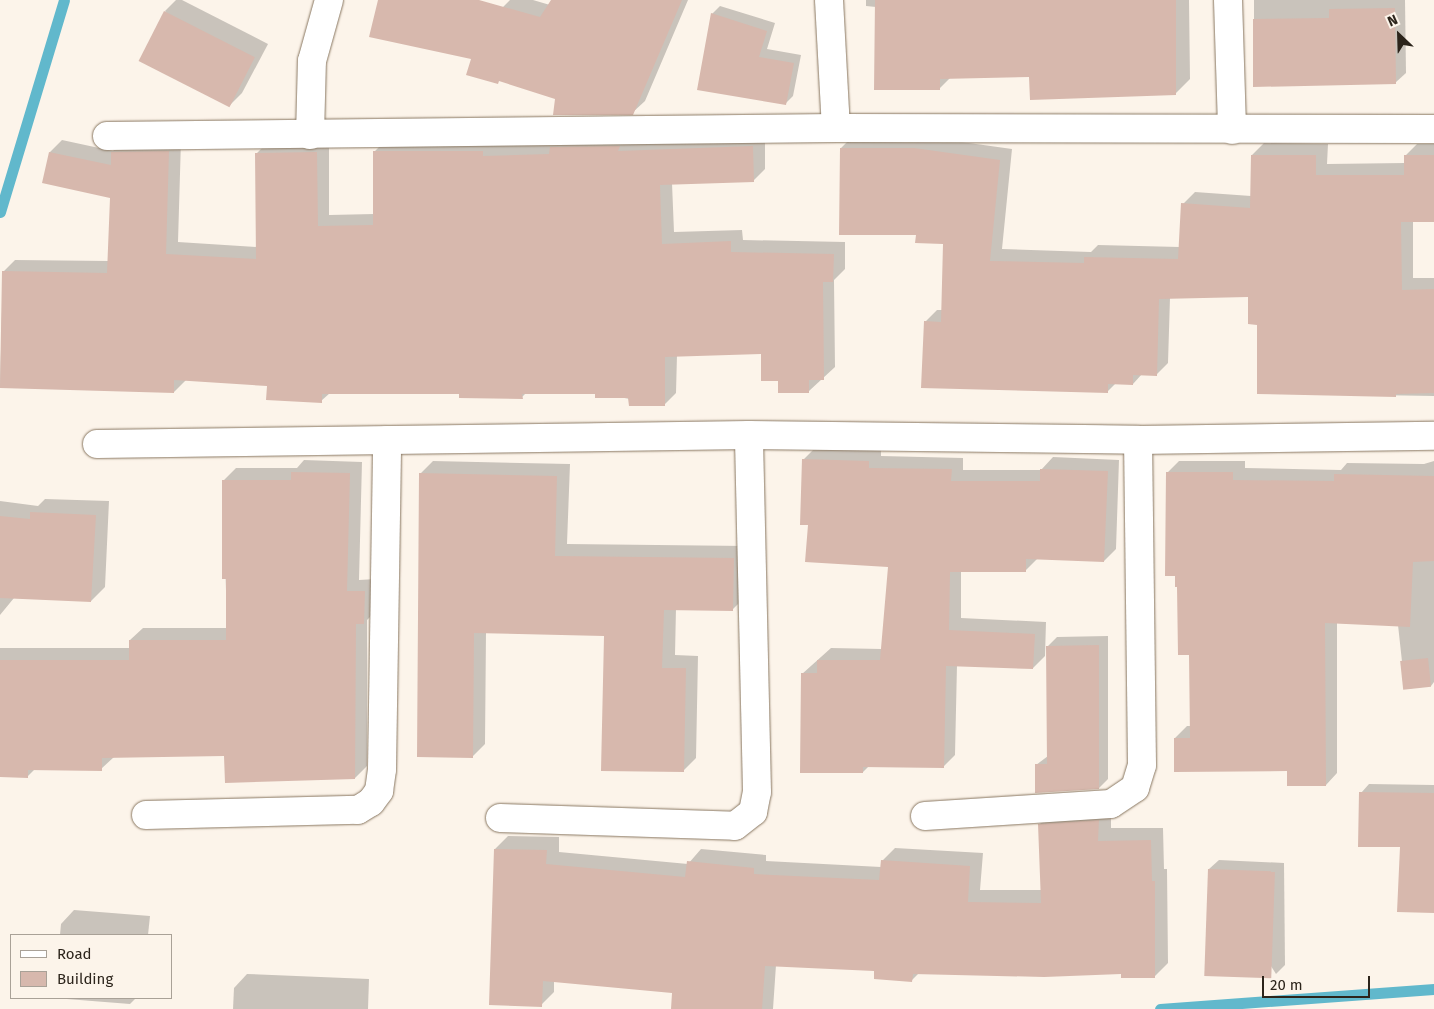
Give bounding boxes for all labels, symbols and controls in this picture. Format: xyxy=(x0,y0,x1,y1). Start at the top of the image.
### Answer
north arrow xyxy=(1374,10,1424,60)
text: N xyxy=(1385,11,1400,30)
legend xyxy=(10,934,172,999)
text: Road xyxy=(57,945,92,963)
scale bar xyxy=(1264,966,1372,998)
text: Building xyxy=(57,970,113,988)
text: 20 m xyxy=(1270,976,1303,994)

